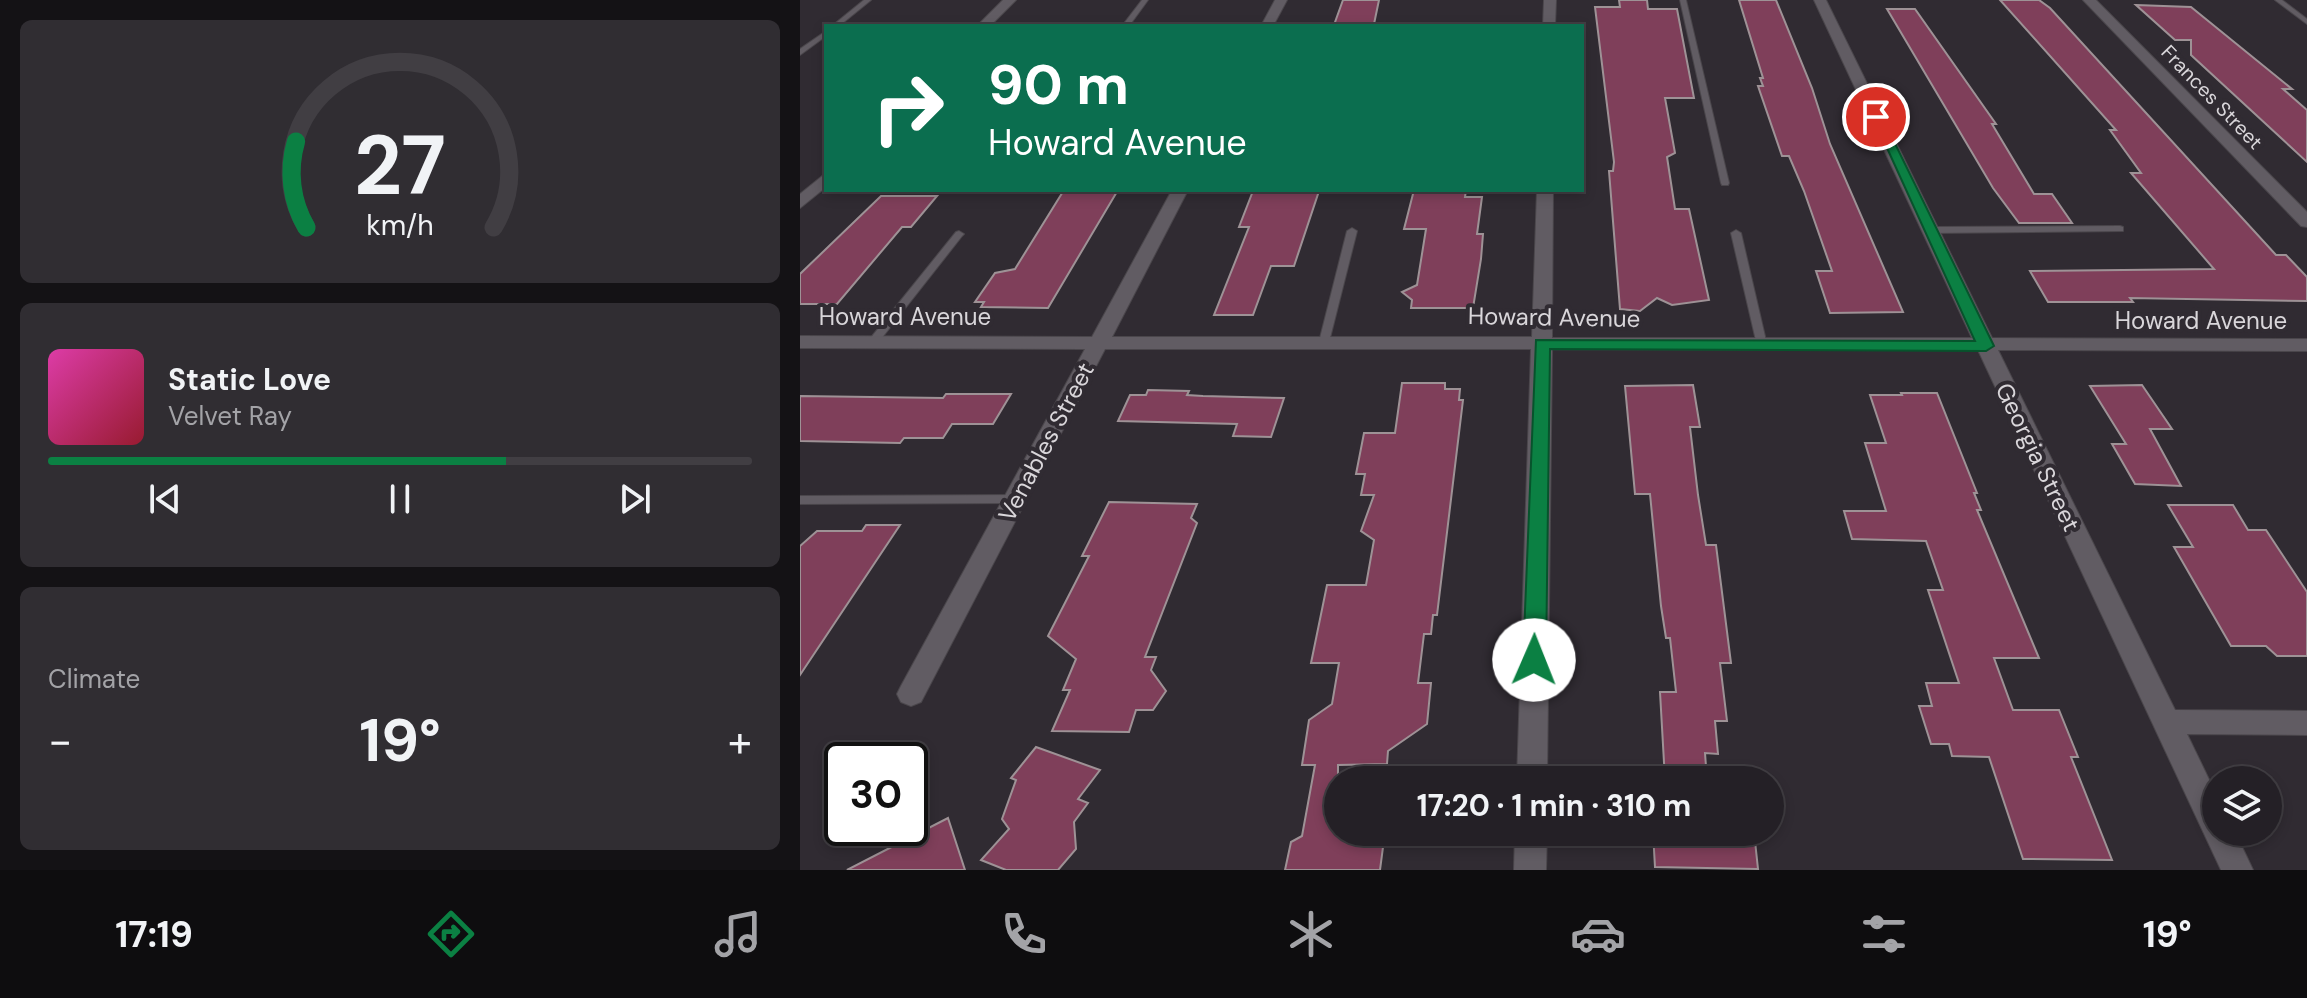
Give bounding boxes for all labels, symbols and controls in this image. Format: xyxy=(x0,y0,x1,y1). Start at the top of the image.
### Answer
street label: Frances Street xyxy=(2156,39,2268,155)
text: 90 m xyxy=(988,48,1129,121)
icon: right xyxy=(856,56,960,160)
pin xyxy=(1842,83,1910,151)
icon: arrive xyxy=(1854,95,1898,139)
text: 27 xyxy=(354,110,446,219)
text: Howard Avenue xyxy=(988,119,1247,166)
text: km/h xyxy=(366,207,434,244)
street label: Howard Avenue xyxy=(1468,300,1640,334)
street label: Howard Avenue xyxy=(819,301,991,332)
street label: Howard Avenue xyxy=(2115,305,2287,336)
street label: Venables Street xyxy=(991,357,1101,527)
text: Static Love xyxy=(168,360,331,399)
street label: Georgia Street xyxy=(1989,378,2087,536)
text: Velvet Ray xyxy=(168,399,292,433)
icon: previous xyxy=(143,477,187,521)
icon: pause xyxy=(378,477,422,521)
icon: next xyxy=(613,477,657,521)
position arrow xyxy=(1492,618,1576,702)
text: Climate xyxy=(48,662,140,696)
text: 19° xyxy=(359,701,441,780)
text: − xyxy=(48,712,72,770)
text: + xyxy=(728,712,752,770)
speed limit sign: 30 xyxy=(824,742,928,846)
map controls xyxy=(2202,766,2282,846)
button: layers xyxy=(2202,766,2282,846)
text: 17:20 · 1 min · 310 m xyxy=(1417,786,1691,825)
icon: directions xyxy=(423,906,479,962)
icon: music xyxy=(710,906,766,962)
icon: phone xyxy=(996,906,1052,962)
icon: climate xyxy=(1283,906,1339,962)
icon: car xyxy=(1570,906,1626,962)
icon: filters xyxy=(1856,906,1912,962)
text: 17:19 xyxy=(115,911,193,958)
text: 19° xyxy=(2143,911,2192,958)

